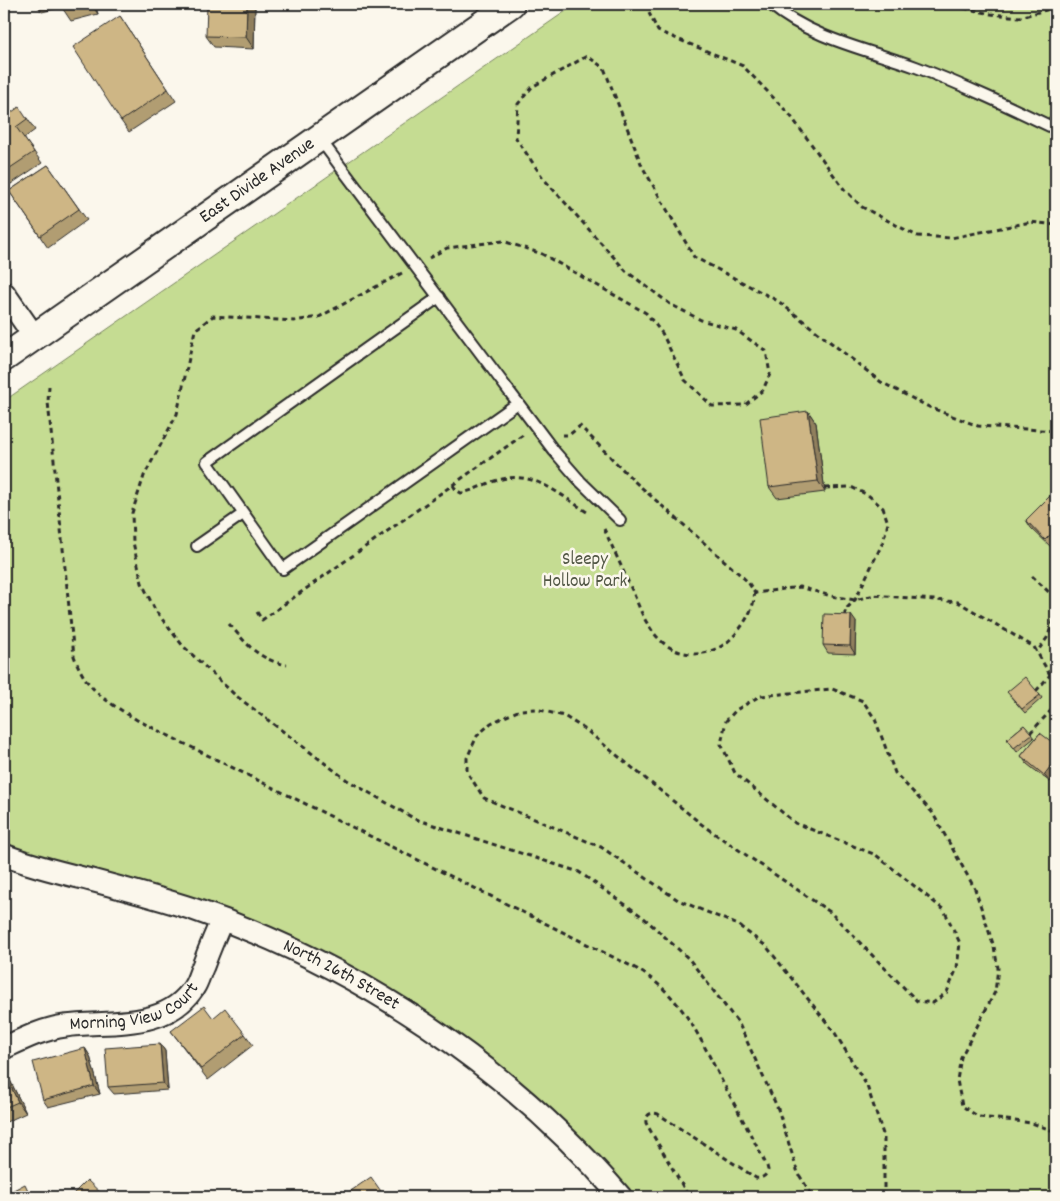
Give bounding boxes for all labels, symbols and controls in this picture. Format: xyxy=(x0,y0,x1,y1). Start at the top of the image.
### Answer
street label: East Divide Avenue xyxy=(194,131,321,231)
park label: Sleepy Hollow Park xyxy=(543,547,628,596)
street label: North 26th Street xyxy=(278,933,404,1018)
street label: Morning View Court xyxy=(69,978,207,1039)

